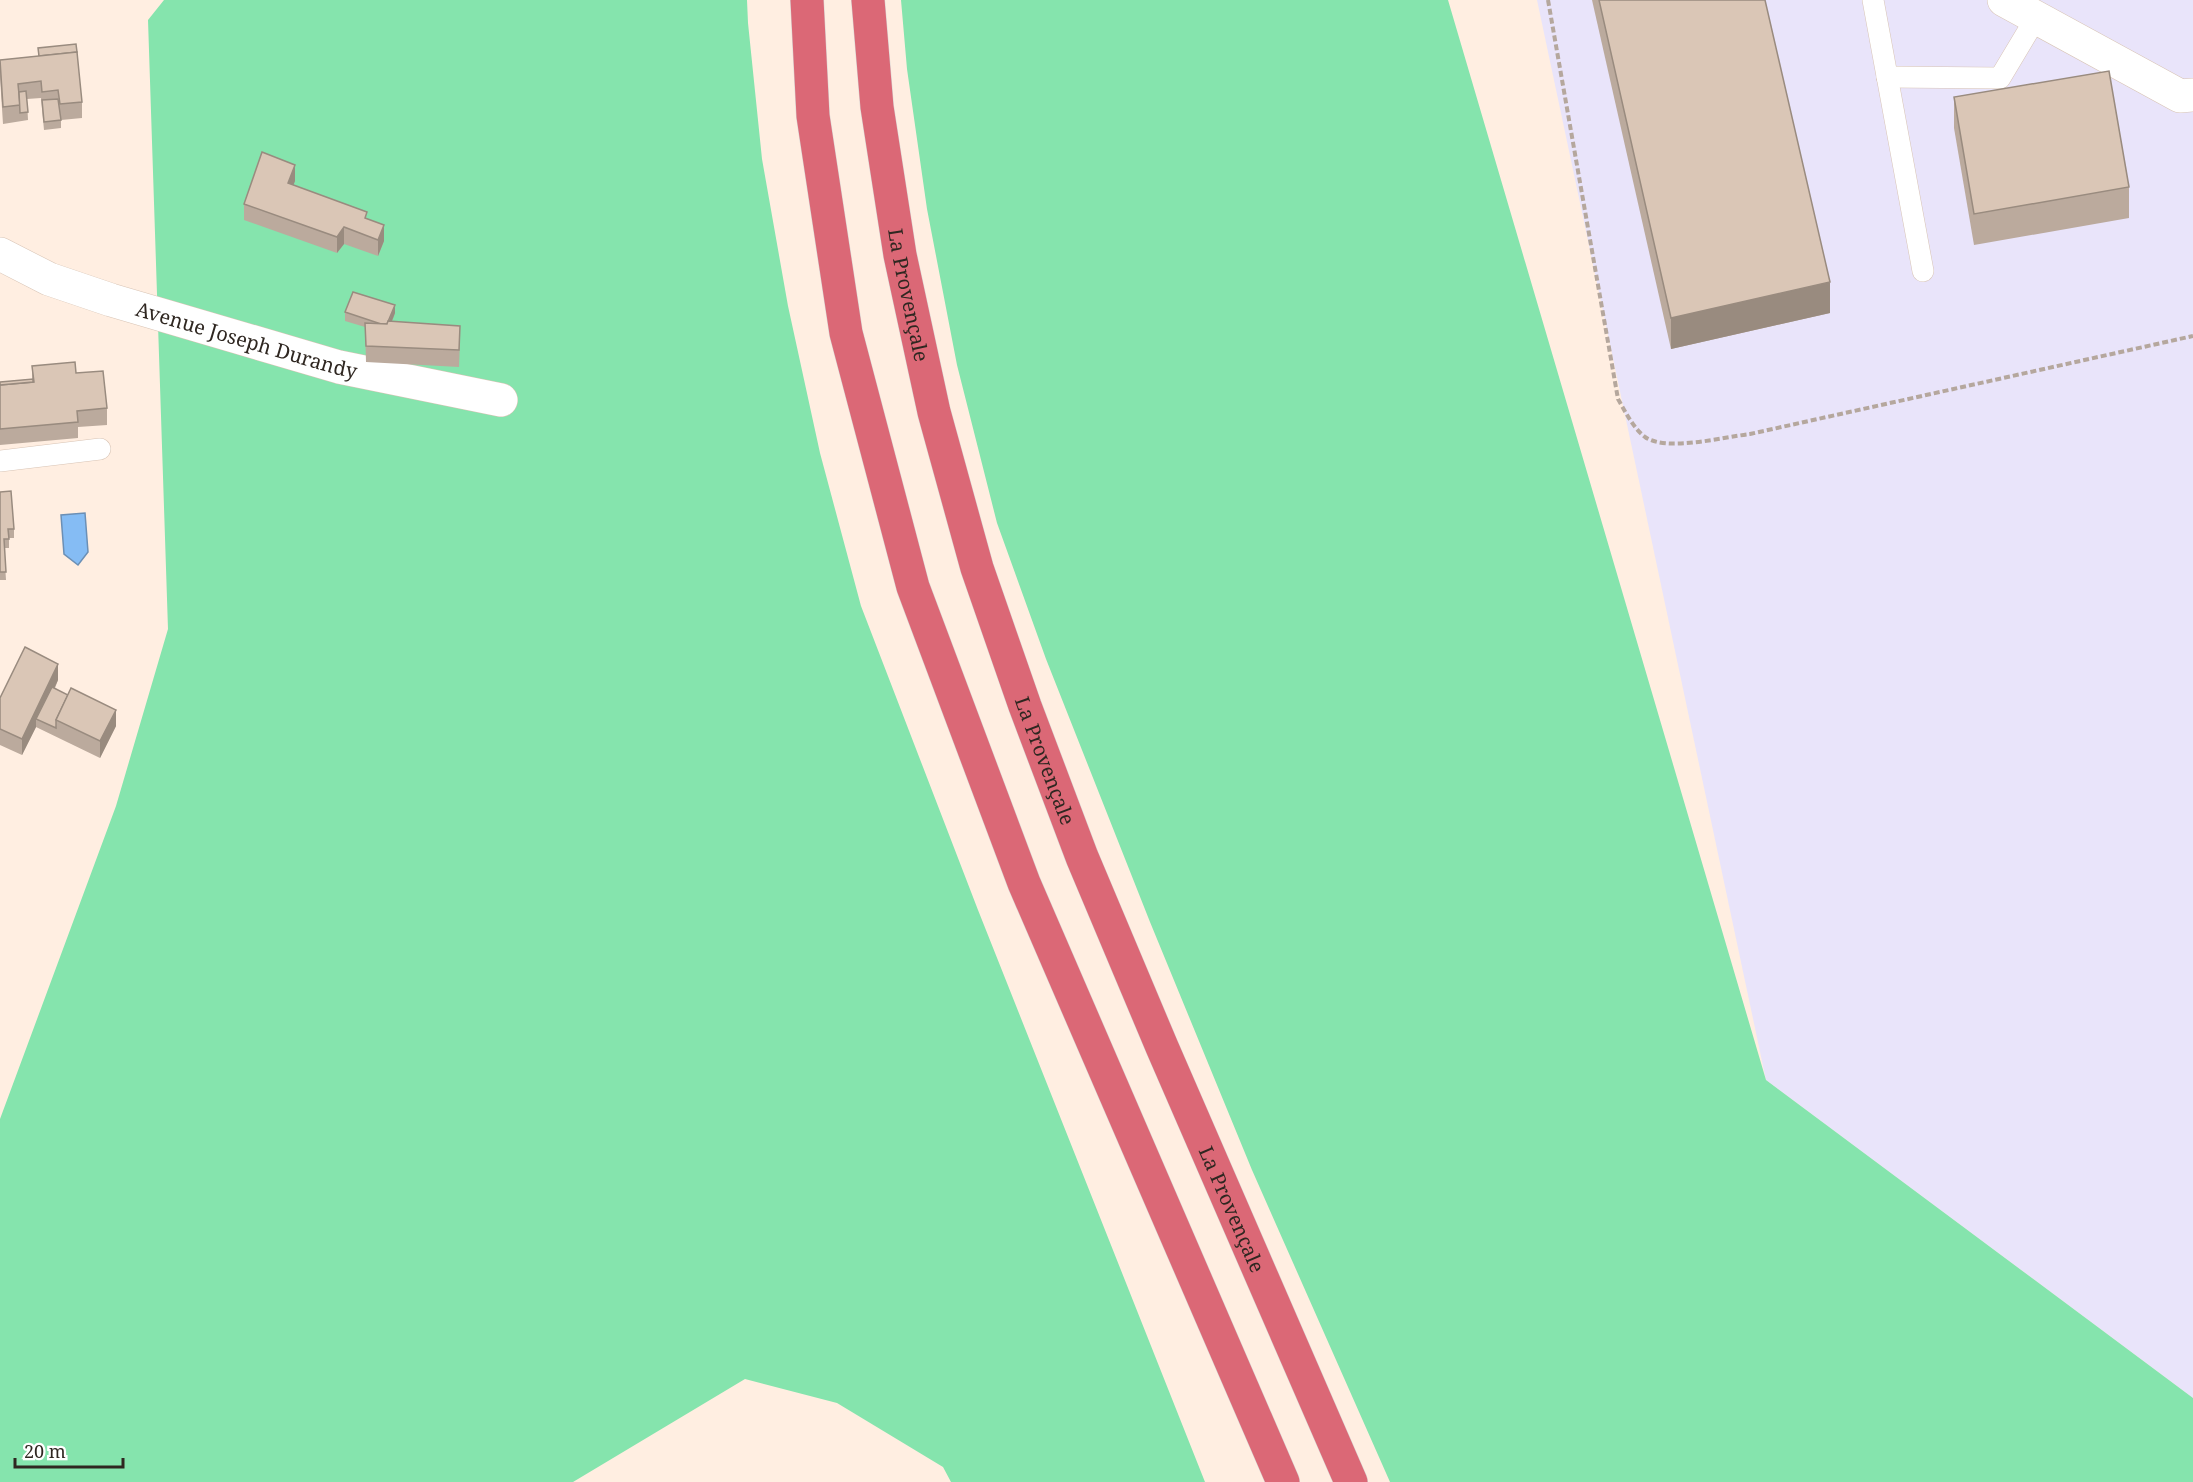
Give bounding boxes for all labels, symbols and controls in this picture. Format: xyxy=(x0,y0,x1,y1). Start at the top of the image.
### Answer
street label: La Provençale xyxy=(883,226,936,364)
street label: Avenue Joseph Durandy xyxy=(133,295,361,384)
street label: La Provençale xyxy=(1009,693,1082,829)
street label: La Provençale xyxy=(1193,1142,1272,1276)
scale bar xyxy=(15,1431,123,1469)
text: 20 m xyxy=(24,1439,66,1463)

